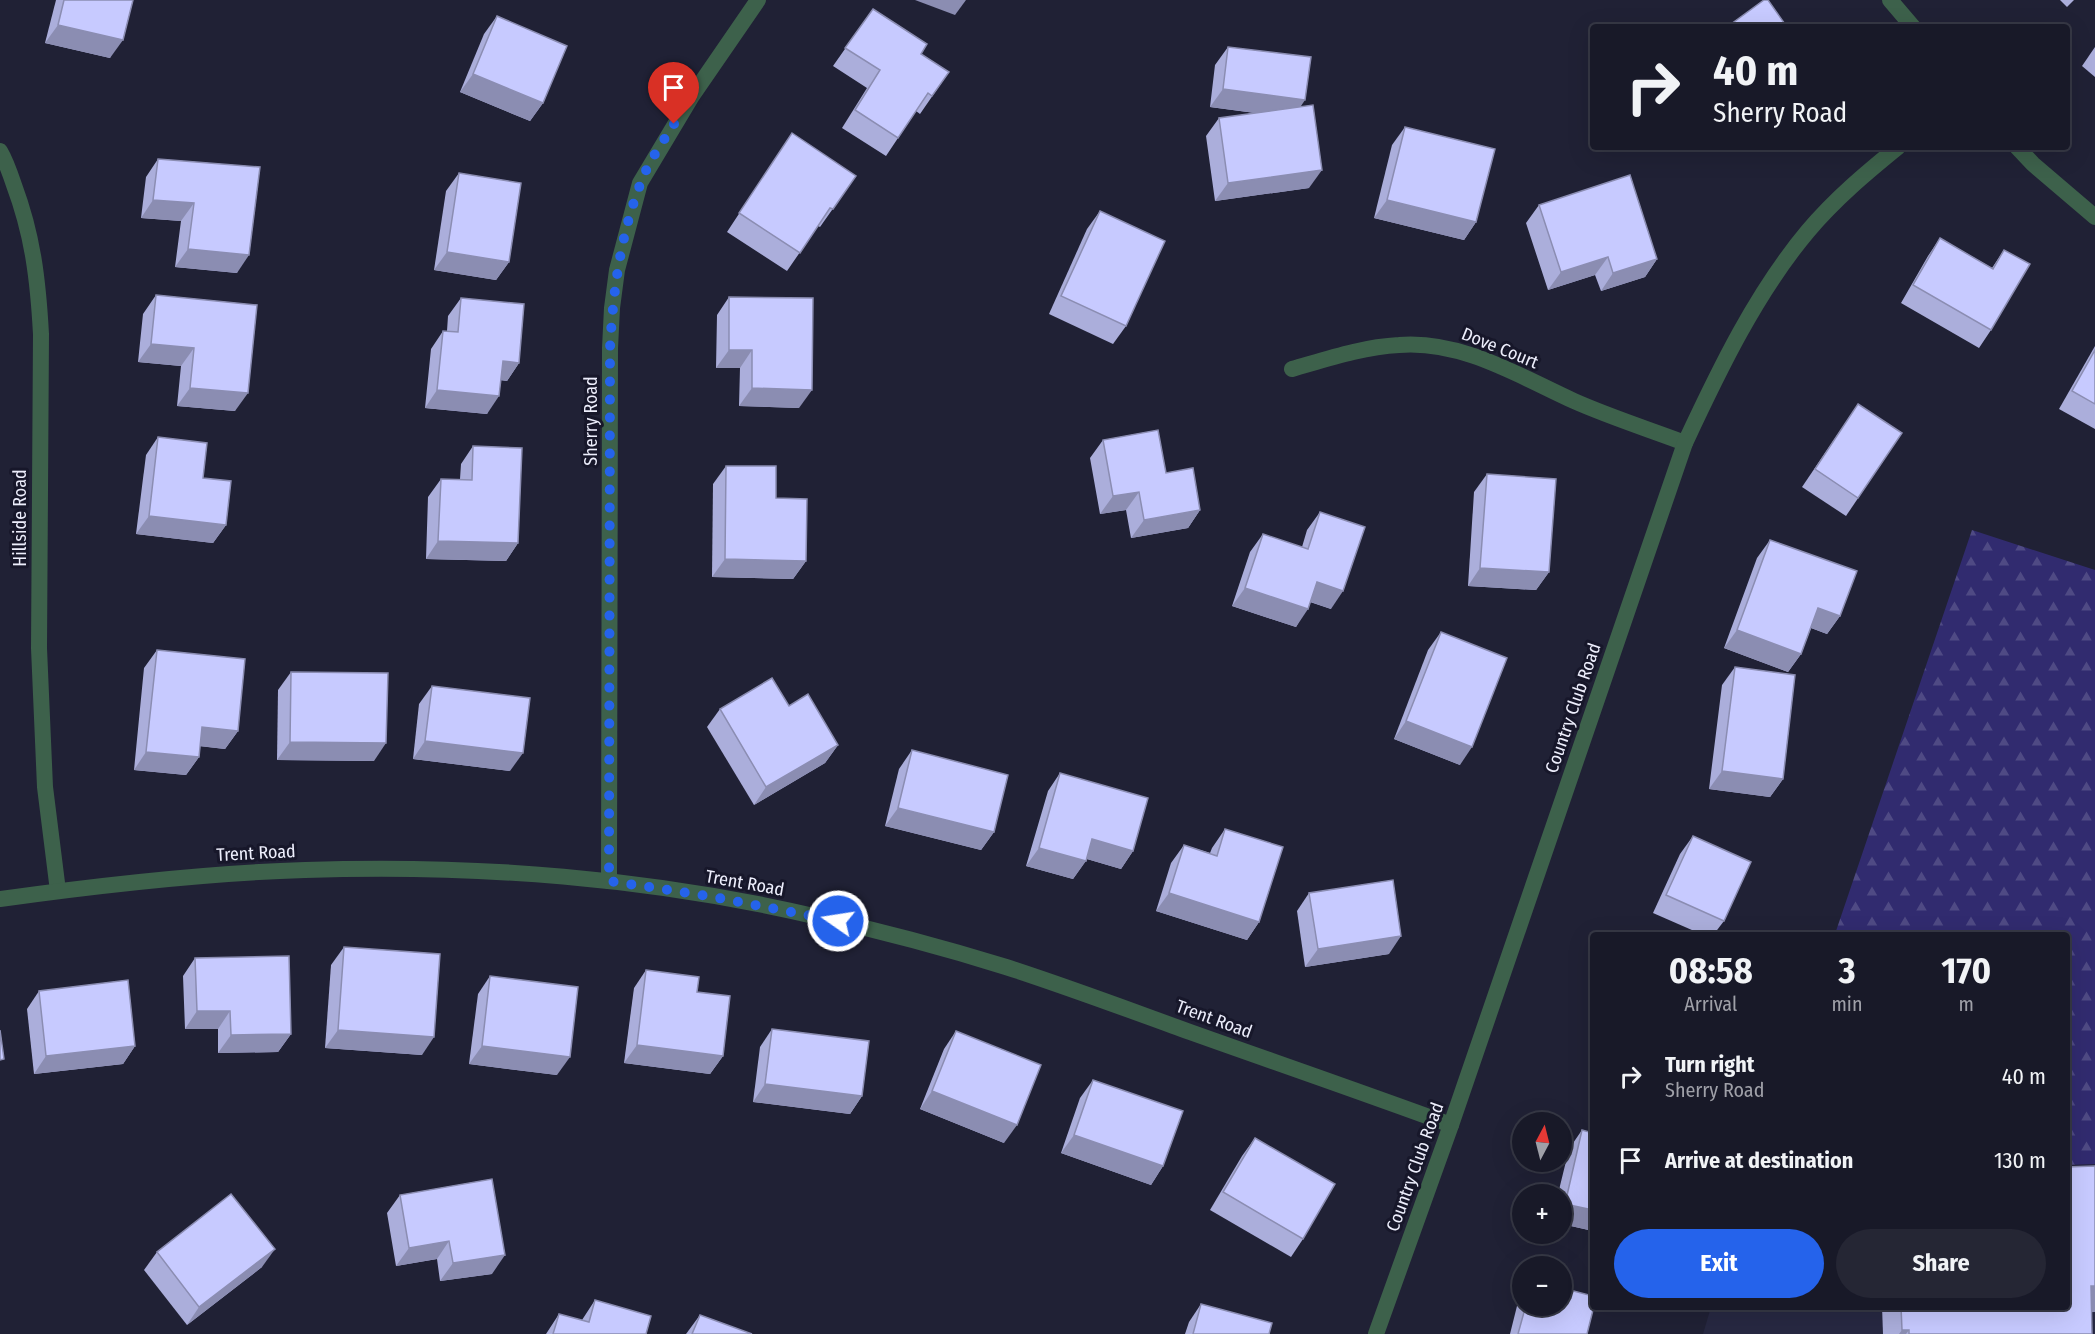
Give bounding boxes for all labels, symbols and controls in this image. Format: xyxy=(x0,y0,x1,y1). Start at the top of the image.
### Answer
text: 40 m xyxy=(1713,46,1798,96)
icon: right xyxy=(1614,48,1692,126)
pin xyxy=(648,62,699,124)
icon: arrive xyxy=(657,71,690,104)
text: Sherry Road xyxy=(1713,97,1847,129)
street label: Dove Court xyxy=(1458,323,1542,373)
street label: Sherry Road xyxy=(580,376,602,466)
street label: Hillside Road xyxy=(9,469,31,567)
street label: Country Club Road xyxy=(1540,640,1606,776)
street label: Trent Road xyxy=(216,840,296,866)
street label: Trent Road xyxy=(704,865,786,901)
position arrow xyxy=(806,889,870,953)
text: 08:58 xyxy=(1669,949,1753,993)
text: 3 xyxy=(1838,949,1855,993)
text: 170 xyxy=(1941,949,1991,993)
text: Arrival xyxy=(1684,992,1737,1016)
text: min xyxy=(1831,992,1862,1016)
text: m xyxy=(1959,992,1974,1016)
street label: Trent Road xyxy=(1173,995,1255,1043)
text: Turn right xyxy=(1665,1051,1754,1078)
icon: right xyxy=(1614,1060,1647,1093)
text: 40 m xyxy=(2002,1063,2046,1090)
text: Sherry Road xyxy=(1665,1078,1764,1102)
street label: Country Club Road xyxy=(1381,1099,1449,1235)
north arrow xyxy=(1512,1112,1572,1172)
map controls xyxy=(1512,1112,1572,1316)
icon: arrive xyxy=(1614,1144,1647,1177)
text: Arrive at destination xyxy=(1665,1147,1853,1174)
text: 130 m xyxy=(1994,1147,2046,1174)
button: + xyxy=(1512,1184,1572,1244)
button: Exit xyxy=(1614,1229,1824,1298)
button: Share xyxy=(1836,1229,2046,1298)
button: − xyxy=(1512,1256,1572,1316)

